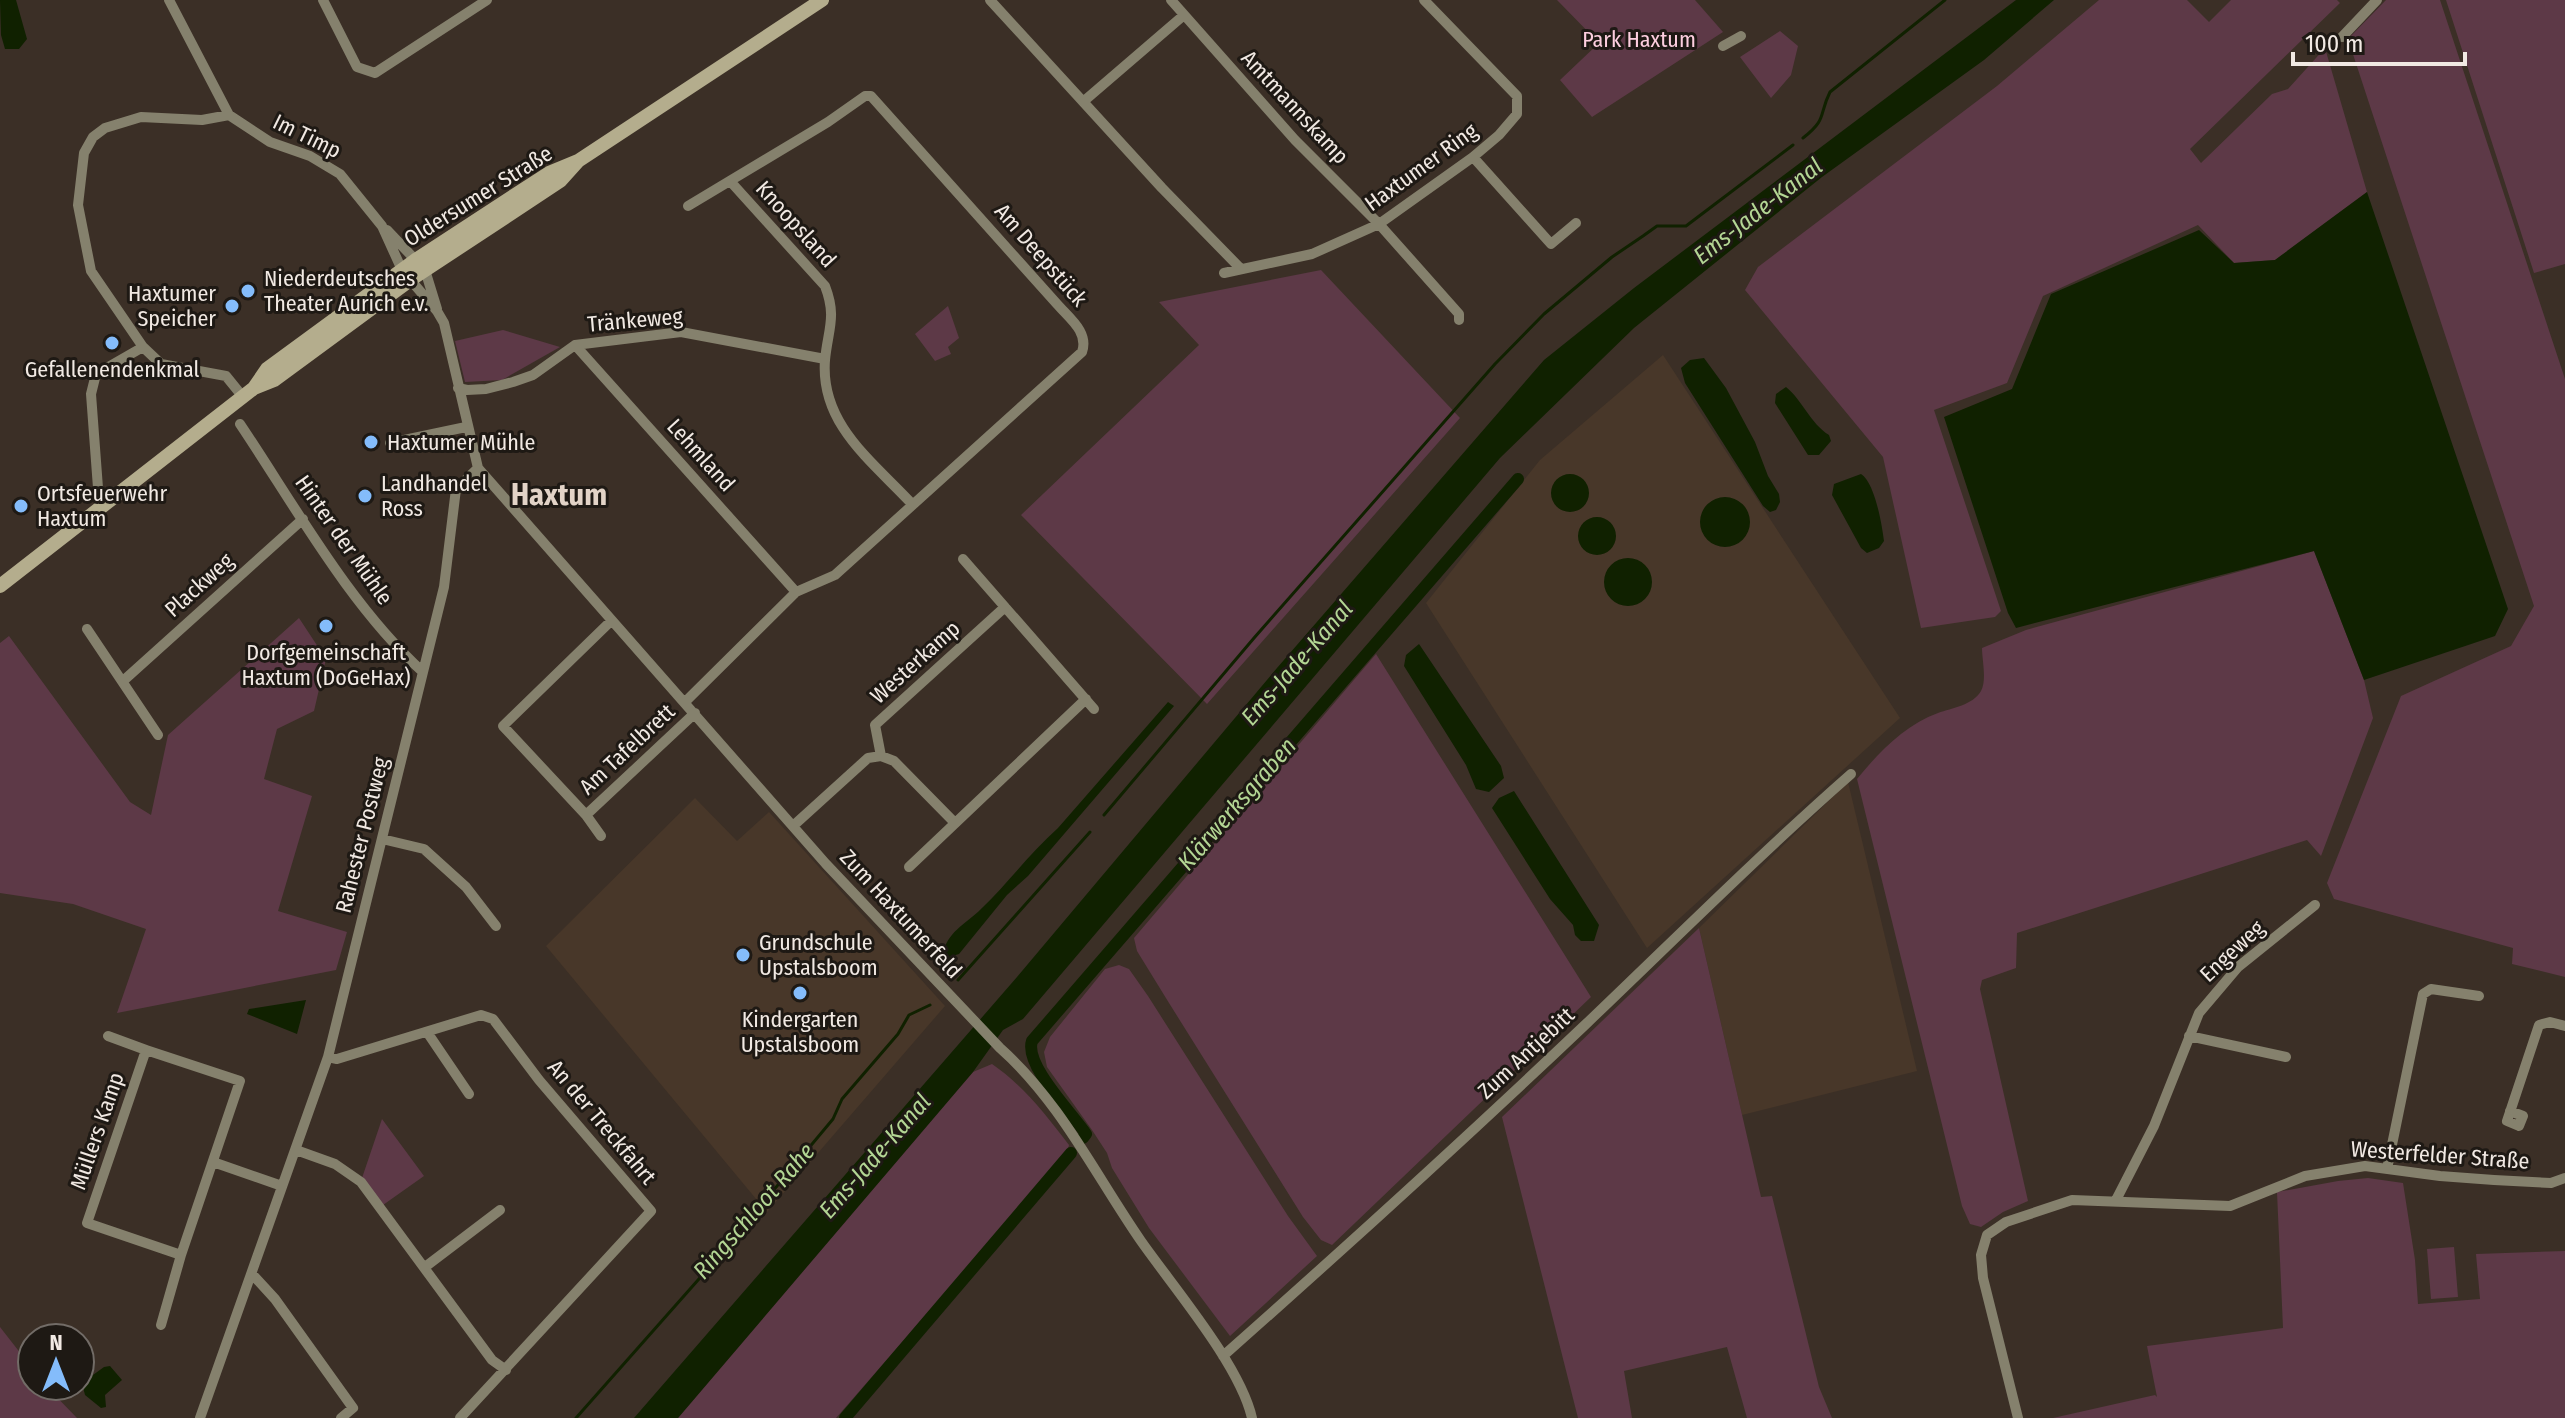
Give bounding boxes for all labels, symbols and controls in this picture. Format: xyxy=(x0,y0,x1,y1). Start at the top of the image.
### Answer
scale bar xyxy=(2293,16,2465,66)
park label: Park Haxtum xyxy=(1582,26,1696,53)
text: 100 m xyxy=(2305,30,2363,58)
street label: Amtmannskamp xyxy=(1236,45,1354,169)
street label: Im Timp xyxy=(269,108,345,164)
street label: Haxtumer Ring xyxy=(1359,117,1483,217)
street label: Oldersumer Straße xyxy=(399,140,557,252)
water label: Ems-Jade-Kanal xyxy=(1688,152,1828,270)
street label: Knoopsland xyxy=(750,175,842,273)
street label: Am Deepstück xyxy=(989,198,1094,313)
place label: Niederdeutsches Theater Aurich e.v. xyxy=(264,265,428,317)
place label: Haxtumer Speicher xyxy=(128,280,216,332)
marker: Niederdeutsches Theater Aurich e.v. xyxy=(239,282,257,300)
marker: Haxtumer Speicher xyxy=(223,297,241,315)
street label: Tränkeweg xyxy=(586,302,684,338)
marker: Gefallenendenkmal xyxy=(103,334,121,352)
place label: Gefallenendenkmal xyxy=(25,356,199,383)
street label: Lehmland xyxy=(661,413,741,497)
place label: Haxtumer Mühle xyxy=(387,429,535,456)
marker: Haxtumer Mühle xyxy=(362,433,380,451)
street label: Hinter der Mühle xyxy=(289,470,399,610)
place label: Landhandel Ross xyxy=(381,470,487,522)
district label: Haxtum xyxy=(511,477,607,513)
place label: Ortsfeuerwehr Haxtum xyxy=(37,480,167,532)
marker: Landhandel Ross xyxy=(356,487,374,505)
marker: Ortsfeuerwehr Haxtum xyxy=(12,497,30,515)
street label: Plackweg xyxy=(159,547,239,623)
water label: Ems-Jade-Kanal xyxy=(1235,595,1359,731)
street label: Westerkamp xyxy=(865,615,965,709)
marker: Dorfgemeinschaft Haxtum (DoGeHax) xyxy=(317,617,335,635)
place label: Dorfgemeinschaft Haxtum (DoGeHax) xyxy=(241,639,411,691)
street label: Am Tafelbrett xyxy=(574,697,681,800)
water label: Klärwerksgraben xyxy=(1172,732,1302,876)
street label: Rahester Postweg xyxy=(330,754,395,916)
street label: Zum Haxtumerfeld xyxy=(834,844,968,984)
street label: Engeweg xyxy=(2194,914,2270,988)
place label: Grundschule Upstalsboom xyxy=(759,929,878,981)
marker: Grundschule Upstalsboom xyxy=(734,946,752,964)
marker: Kindergarten Upstalsboom xyxy=(791,984,809,1002)
street label: Zum Antjebitt xyxy=(1472,1001,1580,1104)
place label: Kindergarten Upstalsboom xyxy=(741,1006,859,1058)
street label: An der Treckfahrt xyxy=(542,1054,663,1190)
street label: Müllers Kamp xyxy=(64,1069,130,1193)
water label: Ems-Jade-Kanal xyxy=(813,1088,937,1224)
street label: Westerfelder Straße xyxy=(2350,1135,2530,1175)
water label: Ringschloot Rahe xyxy=(687,1137,821,1285)
north arrow xyxy=(16,1322,96,1402)
text: N xyxy=(49,1329,63,1356)

